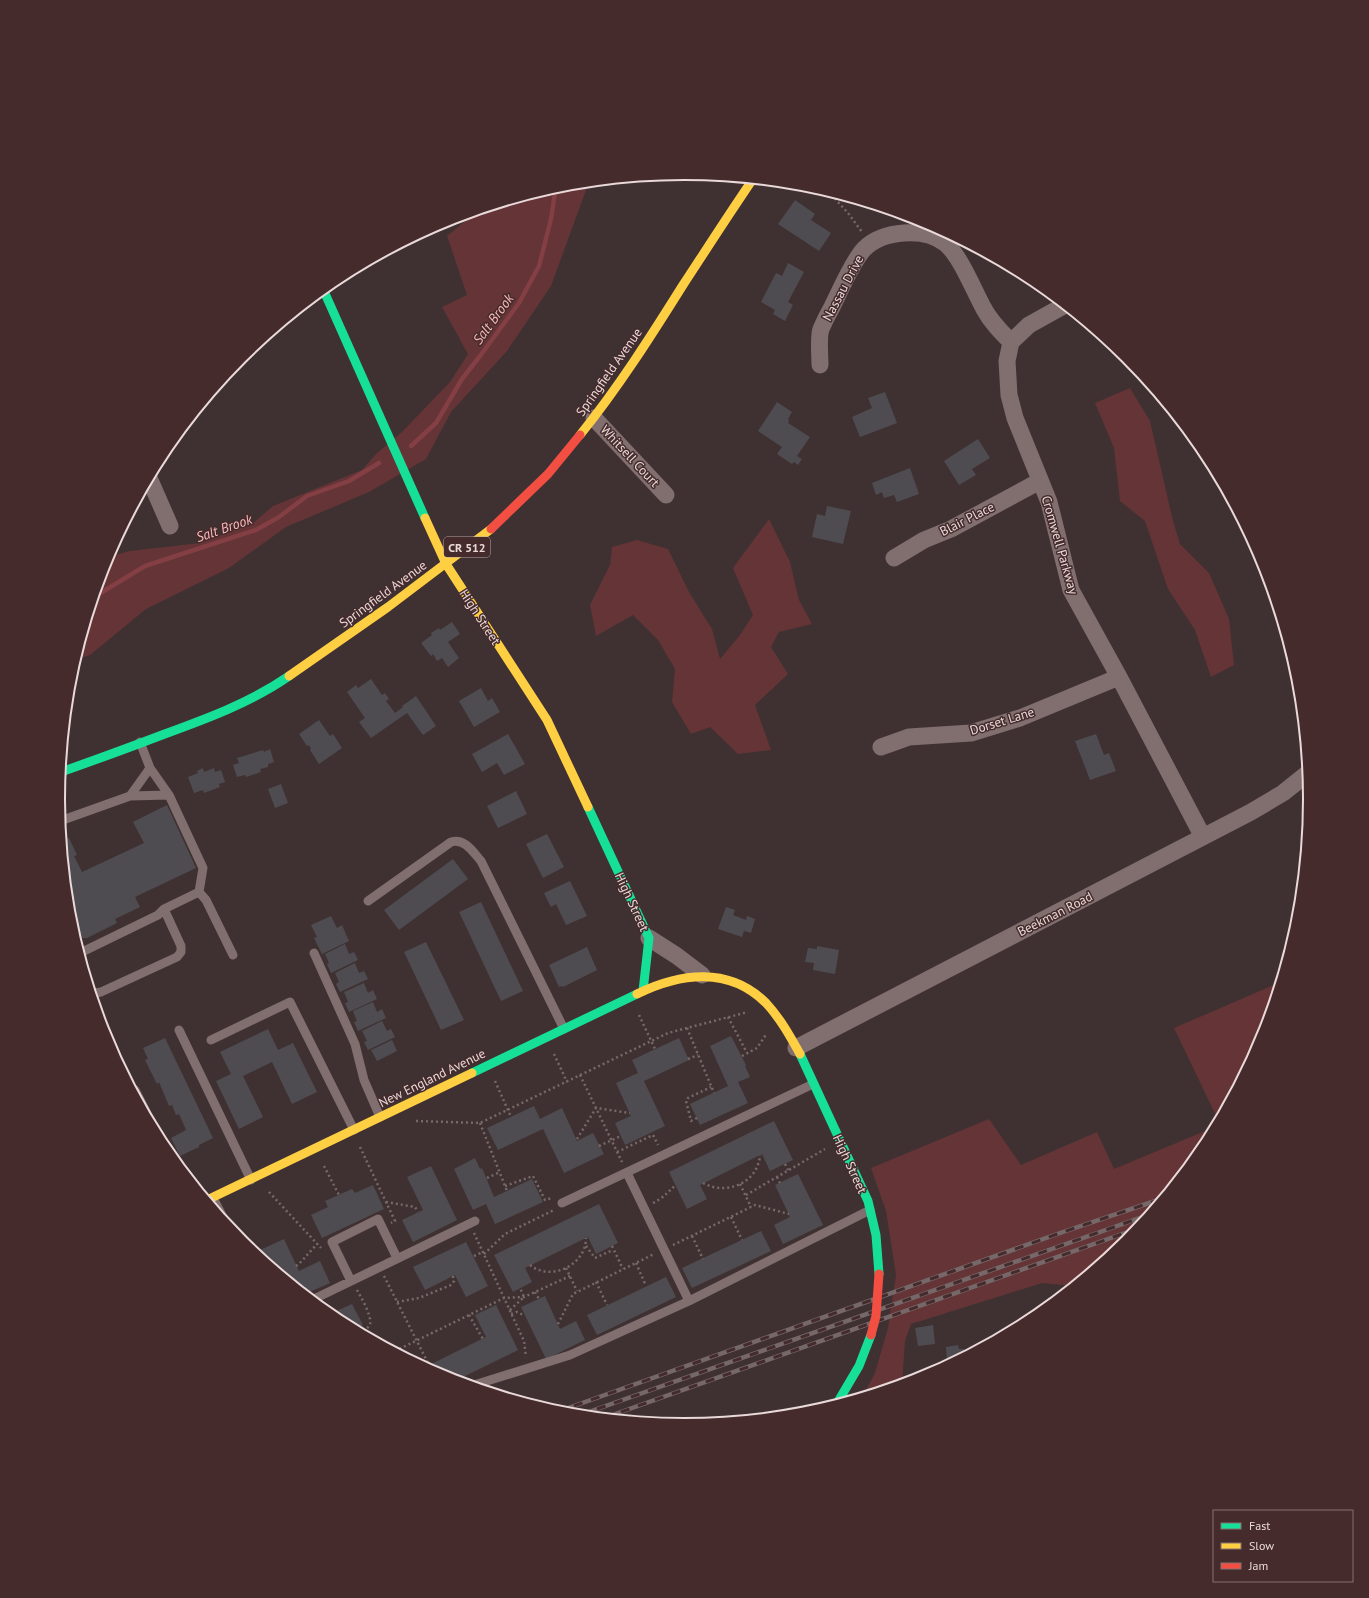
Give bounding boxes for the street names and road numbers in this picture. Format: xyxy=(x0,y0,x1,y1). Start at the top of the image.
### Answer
street label: Nassau Drive xyxy=(819,252,867,324)
street label: Springfield Avenue xyxy=(572,325,646,419)
street label: Whitsell Court xyxy=(597,421,664,491)
street label: Cromwell Parkway xyxy=(1038,494,1082,596)
street label: Blair Place xyxy=(937,498,997,540)
road number: CR 512 xyxy=(444,537,490,557)
street label: Springfield Avenue xyxy=(336,557,430,631)
street label: High Street xyxy=(456,586,505,649)
street label: Dorset Lane xyxy=(968,703,1036,739)
street label: High Street xyxy=(611,870,653,935)
street label: Beekman Road xyxy=(1015,888,1095,940)
street label: New England Avenue xyxy=(376,1045,488,1111)
street label: High Street xyxy=(829,1132,871,1197)

